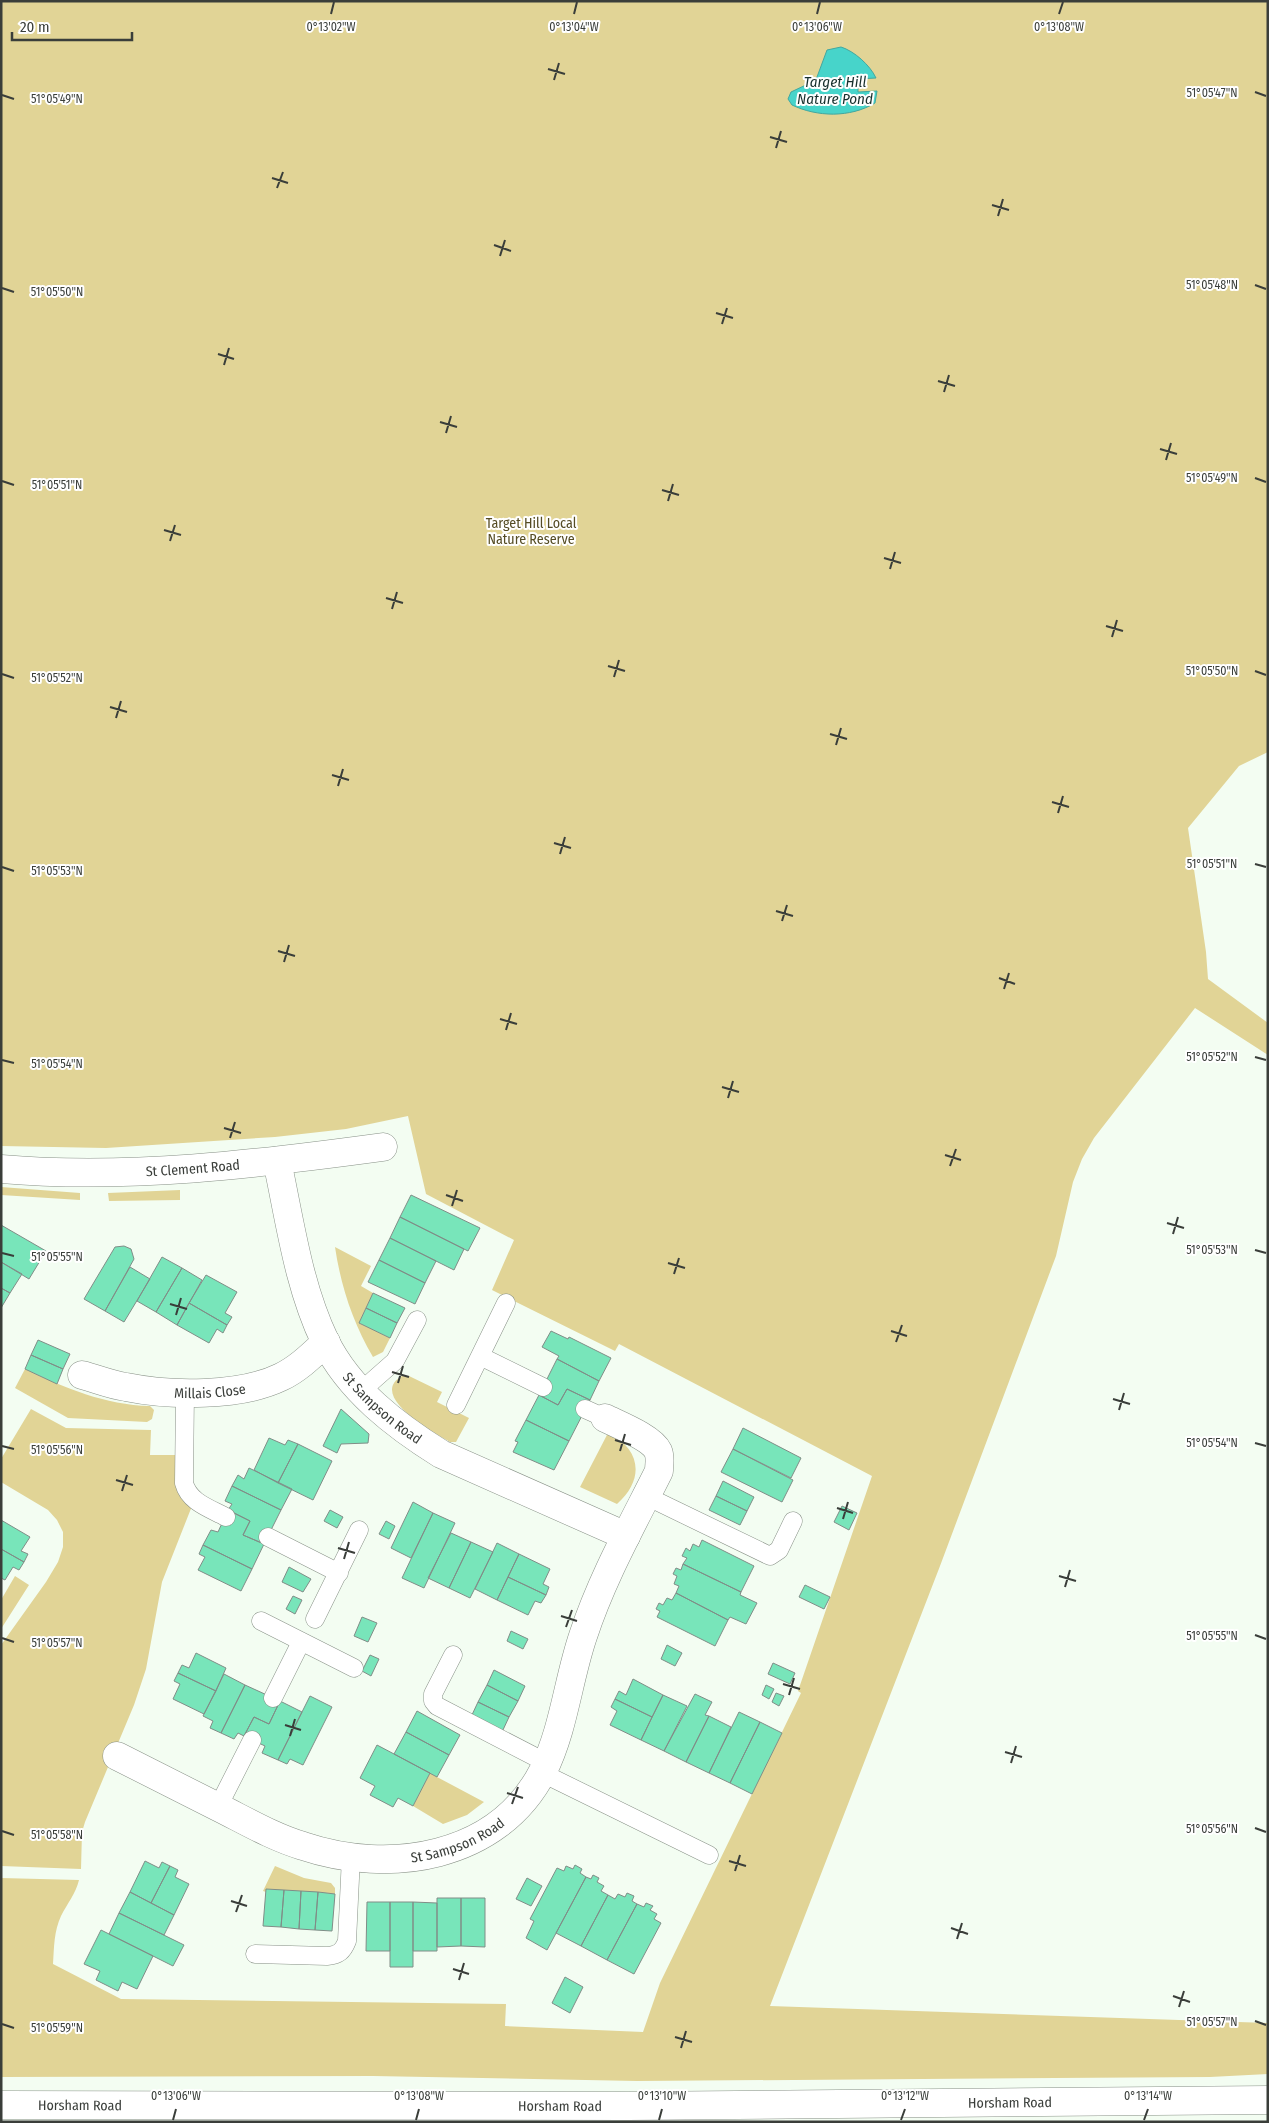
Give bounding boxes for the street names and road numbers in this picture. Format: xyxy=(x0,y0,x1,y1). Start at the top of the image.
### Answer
street label: St Clement Road xyxy=(145,1156,241,1180)
street label: St Sampson Road xyxy=(339,1369,425,1448)
street label: Millais Close xyxy=(174,1380,247,1402)
street label: St Sampson Road xyxy=(410,1815,508,1867)
street label: Horsham Road xyxy=(968,2094,1052,2112)
street label: Horsham Road xyxy=(38,2097,122,2114)
street label: Horsham Road xyxy=(518,2098,602,2115)

